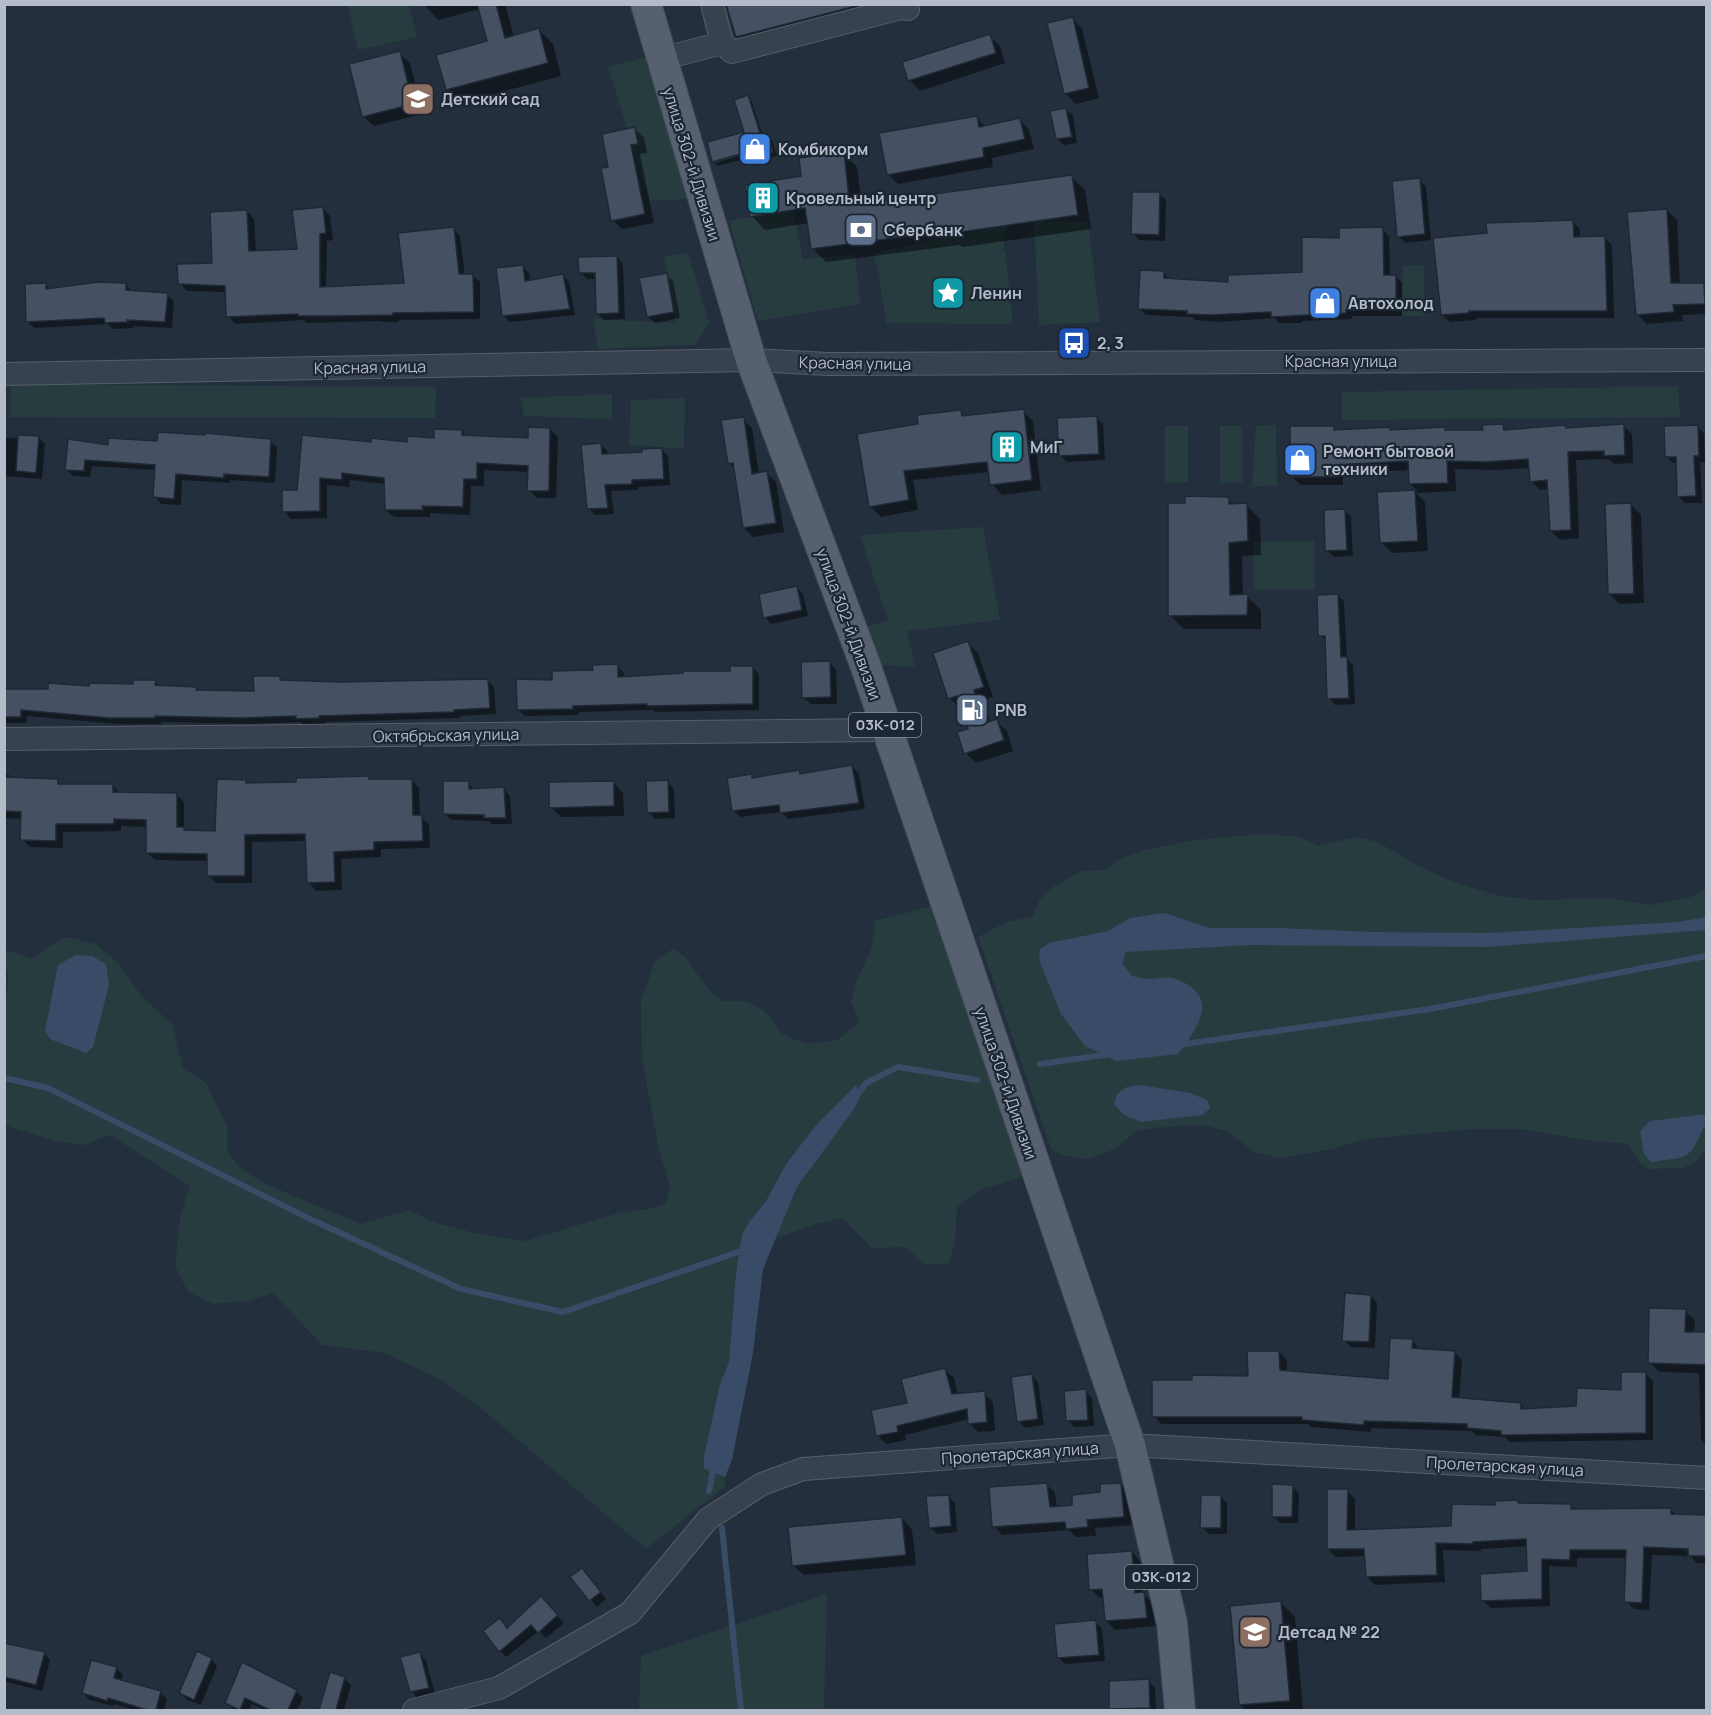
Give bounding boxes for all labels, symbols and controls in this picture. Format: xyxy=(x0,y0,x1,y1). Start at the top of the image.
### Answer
school or university icon: Детский сад xyxy=(400,81,436,117)
street label: улица 302-й Дивизии xyxy=(658,84,726,244)
place label: Детский сад xyxy=(441,88,540,110)
shop icon: Комбикорм xyxy=(737,131,773,167)
place label: Комбикорм xyxy=(778,138,868,160)
building icon: Кровельный центр xyxy=(745,180,781,216)
place label: Кровельный центр xyxy=(786,187,936,209)
bank icon: Сбербанк xyxy=(843,212,879,248)
place label: Сбербанк xyxy=(884,219,963,241)
place icon: Ленин xyxy=(930,275,966,311)
place label: Ленин xyxy=(971,282,1022,304)
shop icon: Автохолод xyxy=(1307,285,1343,321)
place label: Автохолод xyxy=(1348,292,1434,314)
bus stop icon: 2, 3 xyxy=(1056,325,1092,361)
place label: 2, 3 xyxy=(1097,332,1124,354)
street label: Красная улица xyxy=(1285,350,1397,372)
street label: Красная улица xyxy=(799,351,911,375)
street label: Красная улица xyxy=(314,355,426,379)
building icon: МиГ xyxy=(989,429,1025,465)
place label: МиГ xyxy=(1030,436,1062,458)
place label: Ремонт бытовой техники xyxy=(1323,440,1454,480)
shop icon: Ремонт бытовой техники xyxy=(1282,442,1318,478)
street label: улица 302-й Дивизии xyxy=(811,545,887,703)
fuel station icon: PNB xyxy=(954,692,990,728)
place label: PNB xyxy=(995,699,1027,721)
road number: 03К-012 xyxy=(849,713,921,737)
street label: Октябрьская улица xyxy=(373,723,519,747)
street label: улица 302-й Дивизии xyxy=(970,1004,1042,1162)
street label: Пролетарская улица xyxy=(941,1437,1099,1469)
street label: Пролетарская улица xyxy=(1426,1451,1584,1481)
road number: 03К-012 xyxy=(1125,1565,1197,1589)
school or university icon: Детсад № 22 xyxy=(1237,1614,1273,1650)
place label: Детсад № 22 xyxy=(1278,1621,1380,1643)

